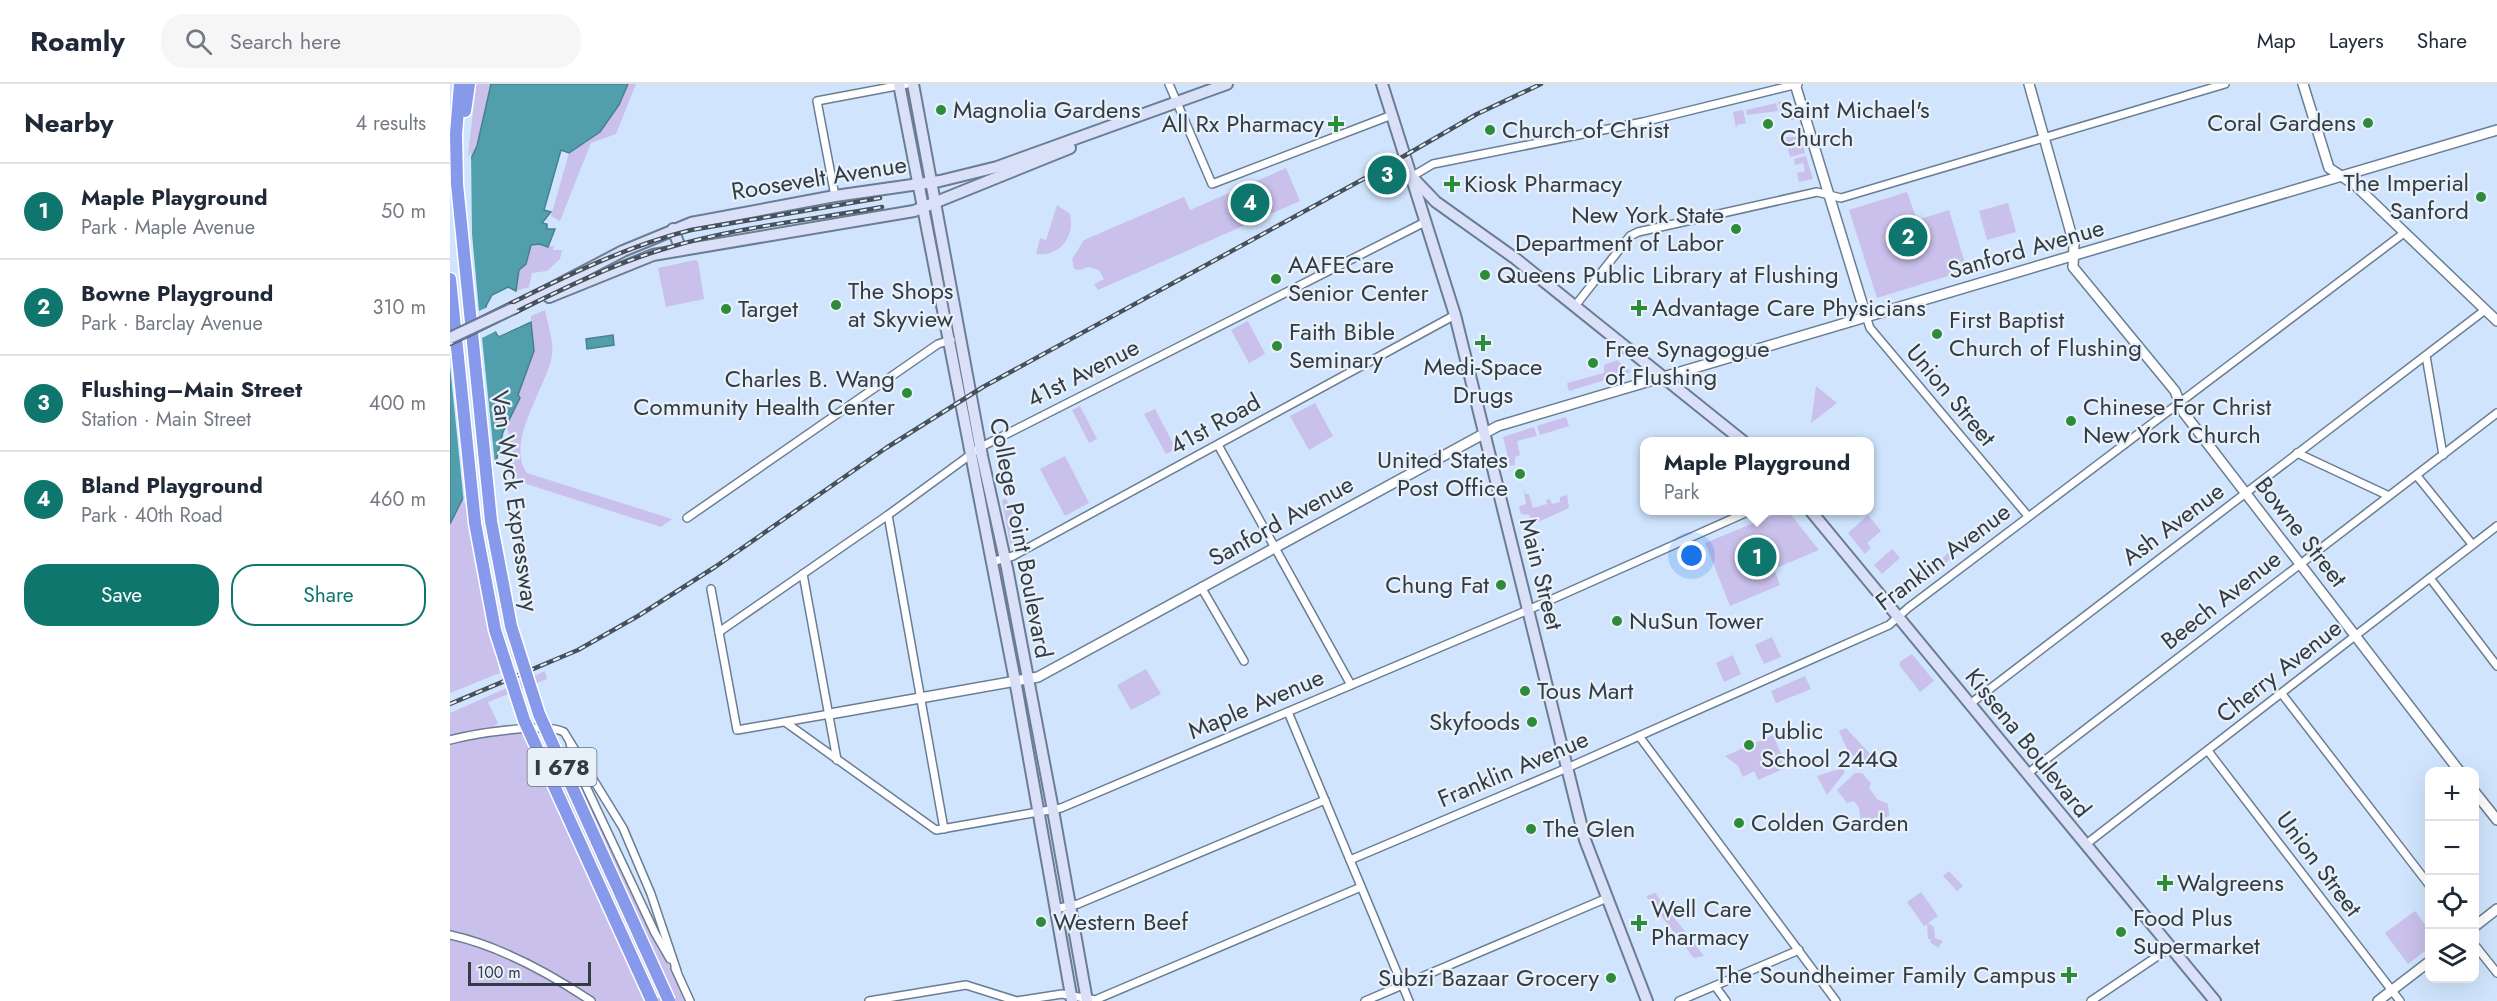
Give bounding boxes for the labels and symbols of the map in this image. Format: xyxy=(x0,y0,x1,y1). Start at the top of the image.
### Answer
place label: Magnolia Gardens xyxy=(953,92,1141,127)
place label: Saint Michael's Church xyxy=(1780,92,1930,155)
marker: Magnolia Gardens xyxy=(934,103,948,117)
place label: Coral Gardens xyxy=(2207,105,2356,140)
place label: All Rx Pharmacy xyxy=(1161,106,1324,141)
place label: Church of Christ xyxy=(1502,112,1669,147)
marker: Coral Gardens xyxy=(2361,116,2375,130)
marker: All Rx Pharmacy xyxy=(1329,117,1343,131)
marker: Saint Michael's Church xyxy=(1761,117,1775,131)
marker: Church of Christ xyxy=(1483,123,1497,137)
street label: Roosevelt Avenue xyxy=(729,146,909,209)
pin: 3 xyxy=(1368,152,1406,197)
place label: The Imperial Sanford xyxy=(2344,165,2469,228)
place label: Kiosk Pharmacy xyxy=(1464,166,1623,201)
marker: Kiosk Pharmacy xyxy=(1445,177,1459,191)
pin: 4 xyxy=(1230,180,1270,226)
marker: The Imperial Sanford xyxy=(2474,190,2488,204)
place label: New York State Department of Labor xyxy=(1515,197,1725,260)
street label: Sanford Avenue xyxy=(1944,209,2108,288)
pin: 2 xyxy=(1888,214,1928,260)
marker: New York State Department of Labor xyxy=(1729,222,1743,236)
place label: AAFECare Senior Center xyxy=(1288,247,1429,310)
place label: Queens Public Library at Flushing xyxy=(1497,257,1839,292)
marker: Queens Public Library at Flushing xyxy=(1478,268,1492,282)
marker: AAFECare Senior Center xyxy=(1269,272,1283,286)
place label: The Shops at Skyview xyxy=(848,273,954,336)
place label: Advantage Care Physicians xyxy=(1652,290,1926,325)
place label: Target xyxy=(738,291,798,326)
marker: The Shops at Skyview xyxy=(829,298,843,312)
marker: Advantage Care Physicians xyxy=(1630,299,1648,317)
marker: Target xyxy=(719,302,733,316)
place label: First Baptist Church of Flushing xyxy=(1949,302,2142,365)
place label: Faith Bible Seminary xyxy=(1289,314,1395,377)
marker: First Baptist Church of Flushing xyxy=(1930,327,1944,341)
street label: 41st Avenue xyxy=(1020,329,1145,416)
place label: Free Synagogue of Flushing xyxy=(1605,331,1770,394)
marker: Medi-Space Drugs xyxy=(1476,336,1490,350)
street label: Union Street xyxy=(1898,336,2005,454)
marker: Faith Bible Seminary xyxy=(1270,339,1284,353)
place label: Medi-Space Drugs xyxy=(1424,349,1542,412)
marker: Free Synagogue of Flushing xyxy=(1586,356,1600,370)
place label: Charles B. Wang Community Health Center xyxy=(633,361,896,424)
street label: 41st Road xyxy=(1163,384,1267,463)
marker: Charles B. Wang Community Health Center xyxy=(900,386,914,400)
street label: Van Wyck Expressway xyxy=(483,388,548,614)
place label: Chinese For Christ New York Church xyxy=(2083,389,2271,452)
marker: Chinese For Christ New York Church xyxy=(2064,414,2078,428)
street label: College Point Boulevard xyxy=(981,415,1062,661)
place label: United States Post Office xyxy=(1377,442,1508,505)
street label: Sanford Avenue xyxy=(1202,466,1360,575)
marker: United States Post Office xyxy=(1513,467,1527,481)
street label: Bowne Street xyxy=(2247,469,2356,595)
street label: Ash Avenue xyxy=(2114,473,2231,574)
street label: Franklin Avenue xyxy=(1868,494,2017,619)
street label: Main Street xyxy=(1511,514,1572,634)
pin: 1 xyxy=(1738,534,1776,580)
your location xyxy=(1677,541,1706,570)
street label: Beech Avenue xyxy=(2153,541,2288,658)
place label: Chung Fat xyxy=(1385,567,1489,602)
marker: Chung Fat xyxy=(1494,578,1508,592)
place label: NuSun Tower xyxy=(1629,603,1765,638)
street label: Cherry Avenue xyxy=(2208,610,2349,731)
marker: NuSun Tower xyxy=(1610,614,1624,628)
street label: Maple Avenue xyxy=(1182,659,1329,748)
street label: Kissena Boulevard xyxy=(1957,660,2100,825)
place label: Tous Mart xyxy=(1537,673,1634,708)
marker: Tous Mart xyxy=(1518,684,1532,698)
place label: Skyfoods xyxy=(1429,704,1520,739)
place label: Public School 244Q xyxy=(1761,713,1898,776)
marker: Skyfoods xyxy=(1525,715,1539,729)
street label: Franklin Avenue xyxy=(1432,721,1594,816)
marker: Public School 244Q xyxy=(1742,738,1756,752)
road number: I 678 xyxy=(528,748,596,786)
street label: Union Street xyxy=(2268,804,2371,924)
place label: Colden Garden xyxy=(1751,805,1909,840)
place label: The Glen xyxy=(1543,811,1635,846)
marker: Colden Garden xyxy=(1732,816,1746,830)
marker: The Glen xyxy=(1524,822,1538,836)
place label: Walgreens xyxy=(2177,865,2284,900)
marker: Walgreens xyxy=(2158,876,2172,890)
place label: Well Care Pharmacy xyxy=(1651,891,1752,954)
place label: Food Plus Supermarket xyxy=(2133,900,2260,963)
place label: Western Beef xyxy=(1053,904,1189,939)
marker: Western Beef xyxy=(1034,915,1048,929)
marker: Well Care Pharmacy xyxy=(1632,916,1646,930)
marker: Food Plus Supermarket xyxy=(2114,925,2128,939)
place label: The Soundheimer Family Campus xyxy=(1716,957,2056,992)
scale bar xyxy=(468,959,591,986)
place label: Subzi Bazaar Grocery xyxy=(1378,960,1599,995)
marker: The Soundheimer Family Campus xyxy=(2060,966,2078,984)
marker: Subzi Bazaar Grocery xyxy=(1604,971,1618,985)

